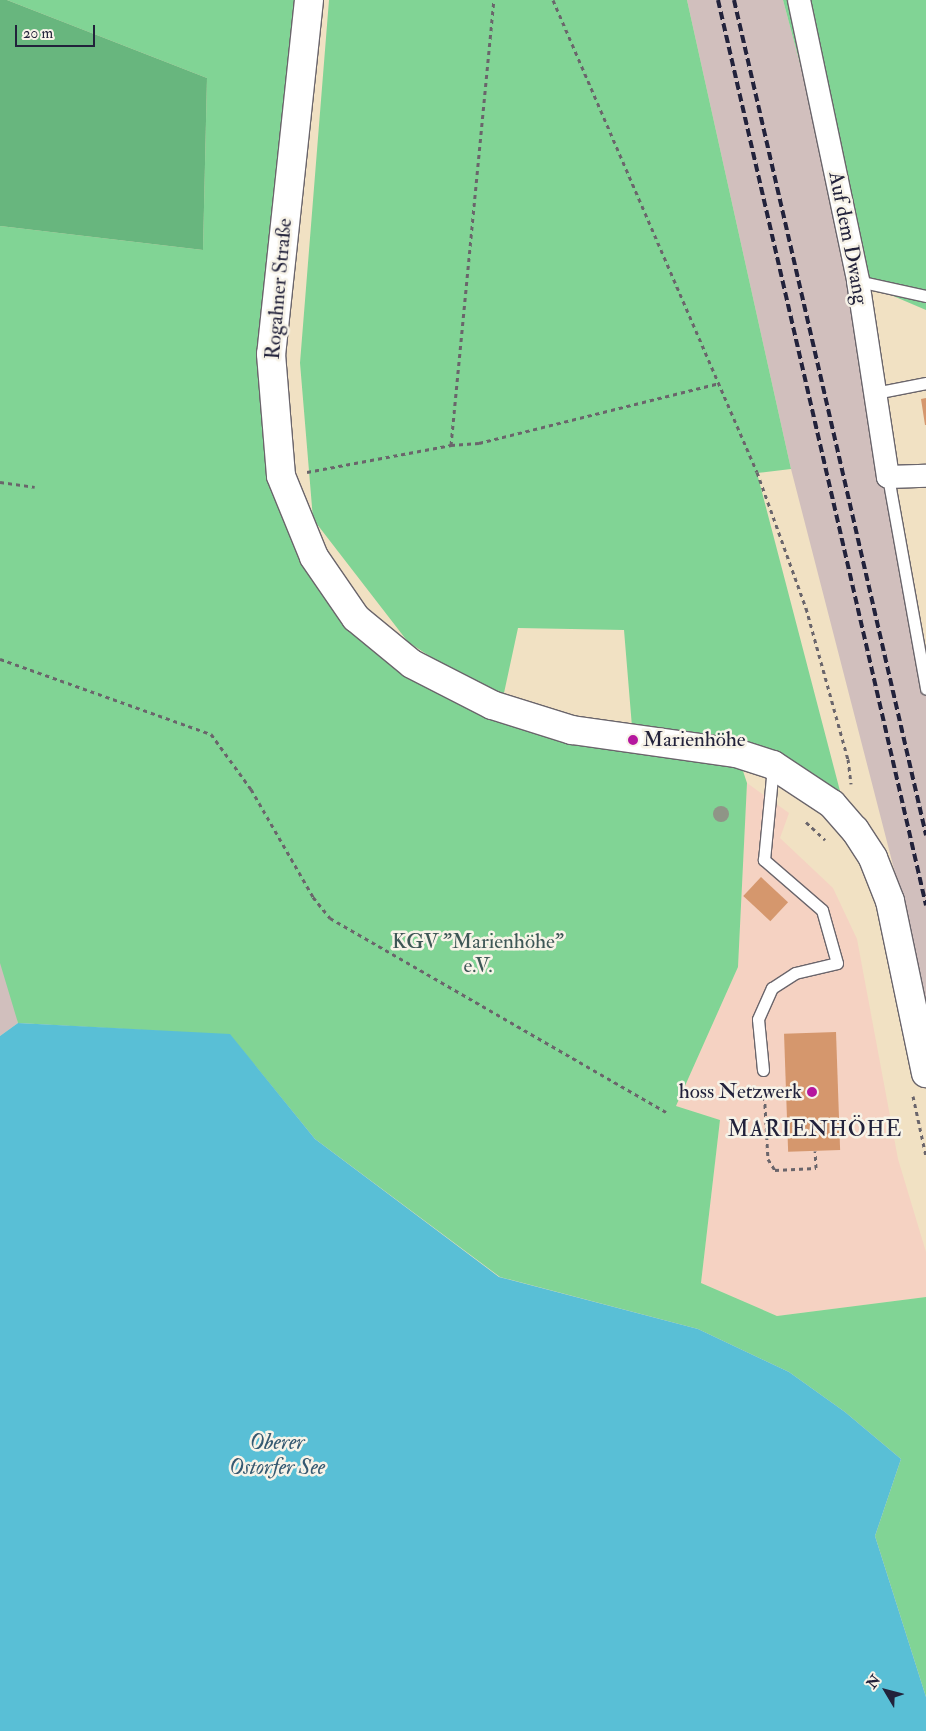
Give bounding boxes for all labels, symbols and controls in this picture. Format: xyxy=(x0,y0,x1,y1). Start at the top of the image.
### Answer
scale bar xyxy=(18,15,98,47)
text: 20 m xyxy=(23,24,53,43)
street label: Auf dem Dwang xyxy=(823,169,873,307)
street label: Rogahner Straße xyxy=(260,217,298,361)
place label: Marienhöhe xyxy=(643,727,746,753)
marker: Marienhöhe xyxy=(627,734,639,746)
park label: KGV "Marienhöhe" e.V. xyxy=(392,929,564,979)
place label: hoss Netzwerk xyxy=(679,1079,802,1105)
marker: hoss Netzwerk xyxy=(806,1086,818,1098)
district label: MARIENHÖHE xyxy=(726,1117,904,1143)
water label: Oberer Ostorfer See xyxy=(229,1429,325,1480)
north arrow xyxy=(861,1666,911,1716)
text: N xyxy=(863,1672,884,1692)

